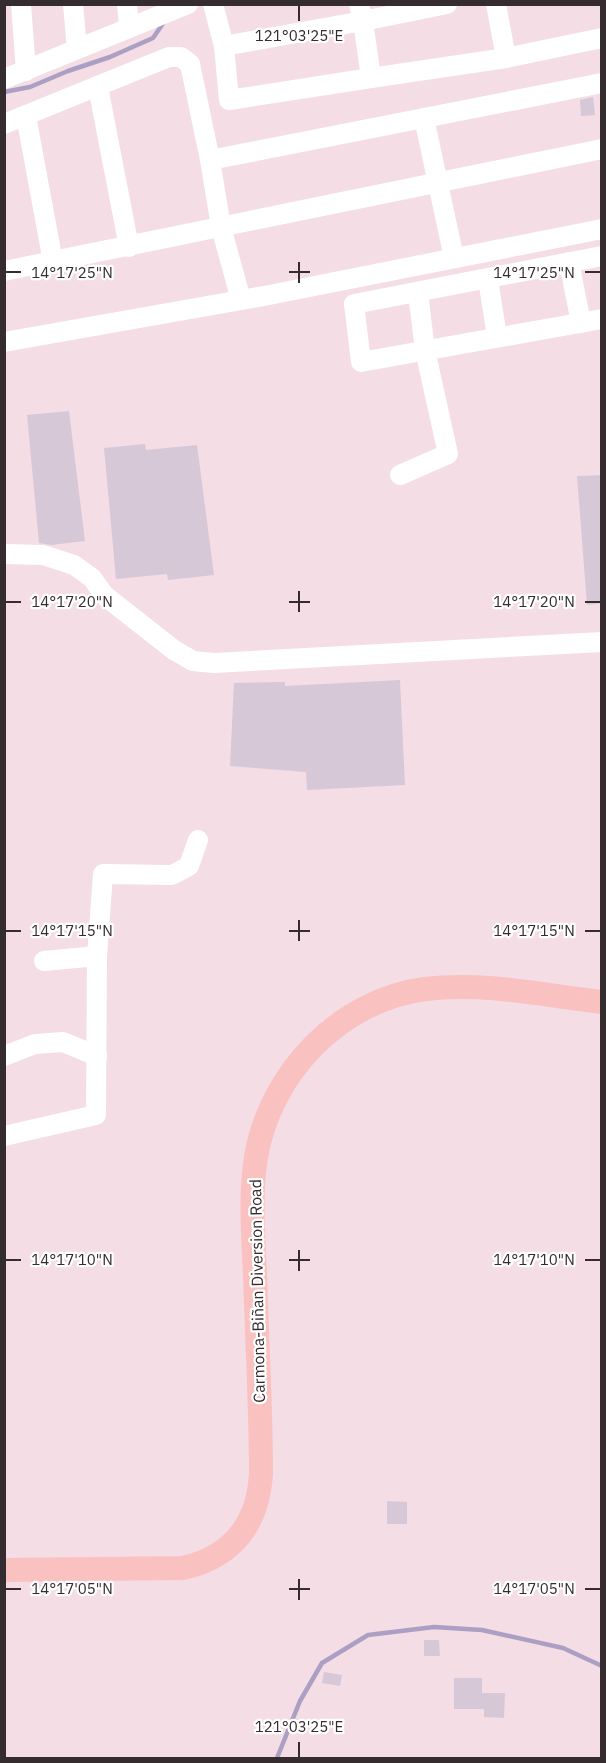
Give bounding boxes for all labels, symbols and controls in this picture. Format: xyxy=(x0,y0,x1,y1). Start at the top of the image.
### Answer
text: 121°03'25"E xyxy=(255,26,343,45)
text: 14°17'25"N xyxy=(31,263,113,282)
text: 14°17'25"N xyxy=(493,263,575,282)
text: 14°17'20"N xyxy=(31,592,113,611)
text: 14°17'20"N xyxy=(493,592,575,611)
text: 14°17'15"N xyxy=(31,921,113,940)
text: 14°17'15"N xyxy=(493,921,575,940)
street label: Carmona-Biñan Diversion Road xyxy=(245,1179,269,1403)
text: 14°17'10"N xyxy=(31,1250,113,1269)
text: 14°17'10"N xyxy=(493,1250,575,1269)
text: 14°17'05"N xyxy=(31,1579,113,1598)
text: 14°17'05"N xyxy=(493,1579,575,1598)
text: 121°03'25"E xyxy=(255,1717,343,1736)

